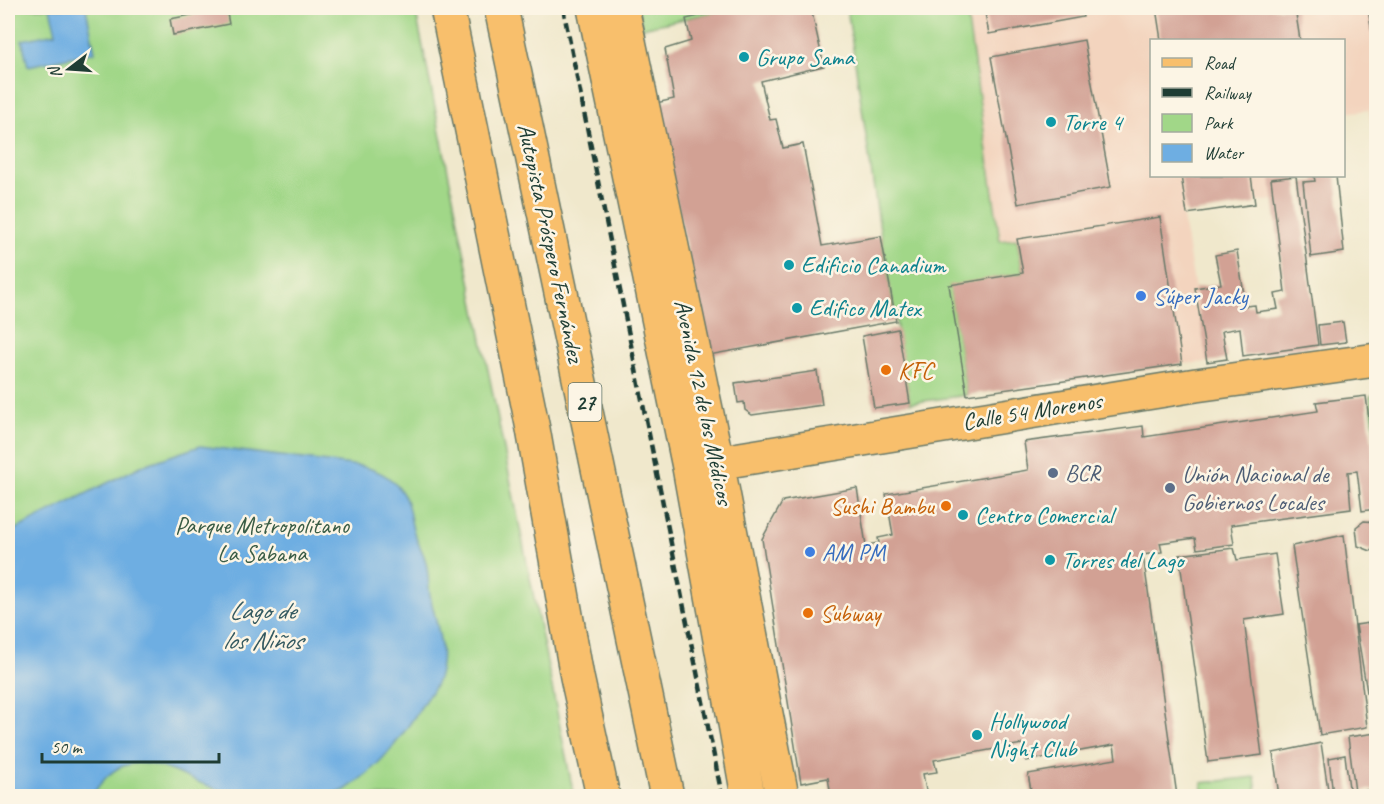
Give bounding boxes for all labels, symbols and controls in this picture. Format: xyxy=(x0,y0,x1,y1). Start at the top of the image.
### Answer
north arrow xyxy=(39,39,99,99)
legend xyxy=(1150,39,1345,177)
place label: Grupo Sama xyxy=(756,42,856,72)
marker: Grupo Sama xyxy=(737,50,751,64)
text: Road xyxy=(1204,52,1237,74)
text: N xyxy=(44,62,67,81)
text: Railway xyxy=(1204,82,1252,104)
place label: Torre 4 xyxy=(1063,107,1124,137)
text: Park xyxy=(1204,112,1234,134)
marker: Torre 4 xyxy=(1044,115,1058,129)
street label: Autopista Próspero Fernández xyxy=(511,121,591,367)
text: Water xyxy=(1204,142,1245,164)
place label: Edificio Canadium xyxy=(801,250,947,280)
marker: Edificio Canadium xyxy=(782,258,796,272)
place label: Súper Jacky xyxy=(1153,281,1250,311)
marker: Súper Jacky xyxy=(1134,289,1148,303)
place label: Edifico Matex xyxy=(809,293,922,323)
street label: Avenida 12 de los Médicos xyxy=(668,297,741,509)
marker: Edifico Matex xyxy=(790,301,804,315)
place label: KFC xyxy=(898,355,935,385)
marker: KFC xyxy=(879,363,893,377)
road number: 27 xyxy=(568,383,602,421)
street label: Calle 54 Morenos xyxy=(960,385,1106,437)
place label: BCR xyxy=(1065,458,1102,488)
place label: Unión Nacional de Gobiernos Locales xyxy=(1182,459,1331,517)
marker: BCR xyxy=(1046,466,1060,480)
marker: Unión Nacional de Gobiernos Locales xyxy=(1163,481,1177,495)
place label: Sushi Bambu xyxy=(830,491,936,521)
marker: Sushi Bambu xyxy=(939,499,953,513)
place label: Centro Comercial xyxy=(975,500,1117,530)
marker: Centro Comercial xyxy=(956,508,970,522)
park label: Parque Metropolitano La Sabana xyxy=(175,510,350,568)
place label: AM PM xyxy=(822,537,887,567)
marker: AM PM xyxy=(803,545,817,559)
place label: Torres del Lago xyxy=(1062,545,1186,575)
marker: Torres del Lago xyxy=(1043,553,1057,567)
water label: Lago de los Niños xyxy=(223,594,307,657)
place label: Subway xyxy=(820,598,882,628)
marker: Subway xyxy=(801,606,815,620)
place label: Hollywood Night Club xyxy=(989,706,1078,764)
scale bar xyxy=(42,726,219,764)
marker: Hollywood Night Club xyxy=(970,728,984,742)
text: 50 m xyxy=(51,736,84,758)

